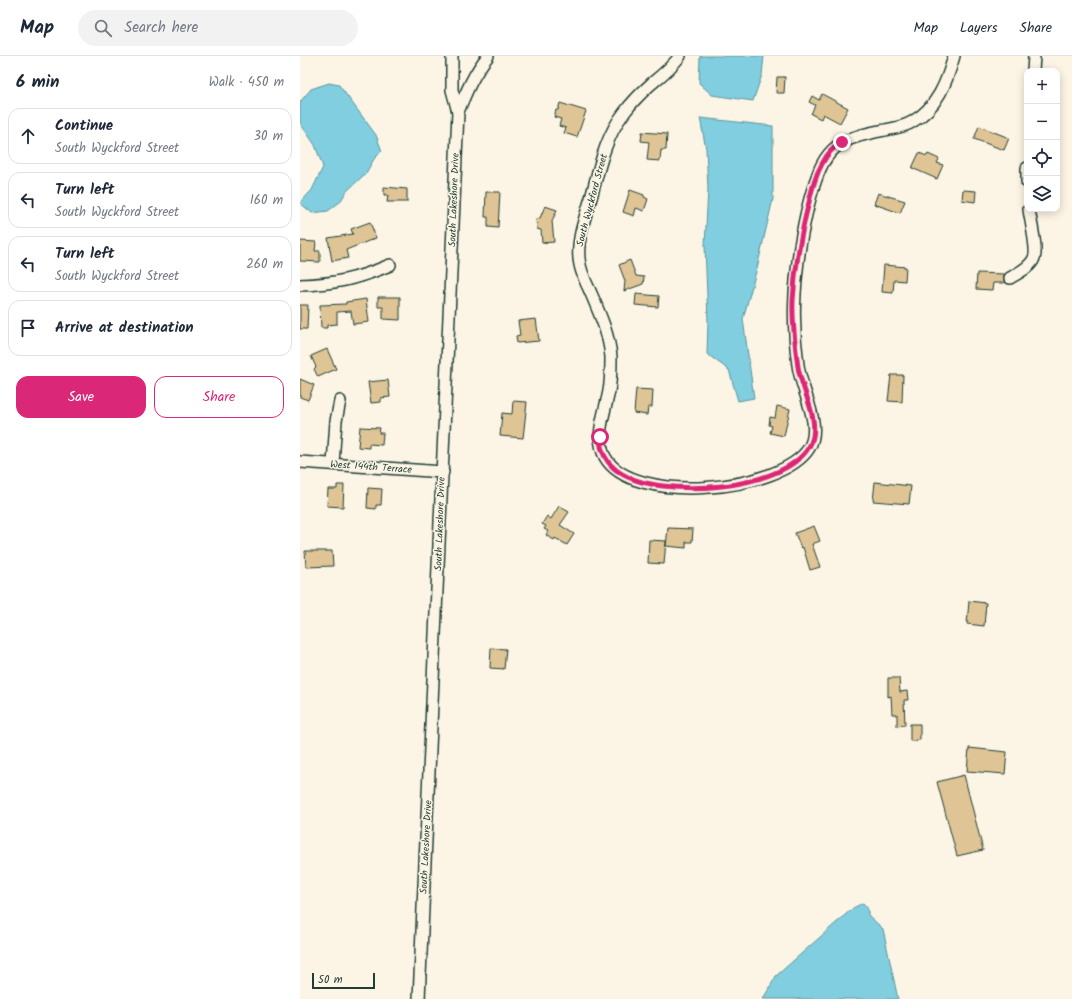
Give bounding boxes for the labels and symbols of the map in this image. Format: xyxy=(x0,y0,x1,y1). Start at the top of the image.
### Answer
route end xyxy=(833,133,851,151)
street label: South Lakeshore Drive xyxy=(444,152,464,247)
street label: South Wyckford Street xyxy=(572,152,612,248)
route start xyxy=(591,428,609,446)
street label: West 144th Terrace xyxy=(330,456,413,478)
street label: South Lakeshore Drive xyxy=(430,476,450,571)
street label: South Lakeshore Drive xyxy=(416,799,436,894)
scale bar xyxy=(312,971,375,990)

